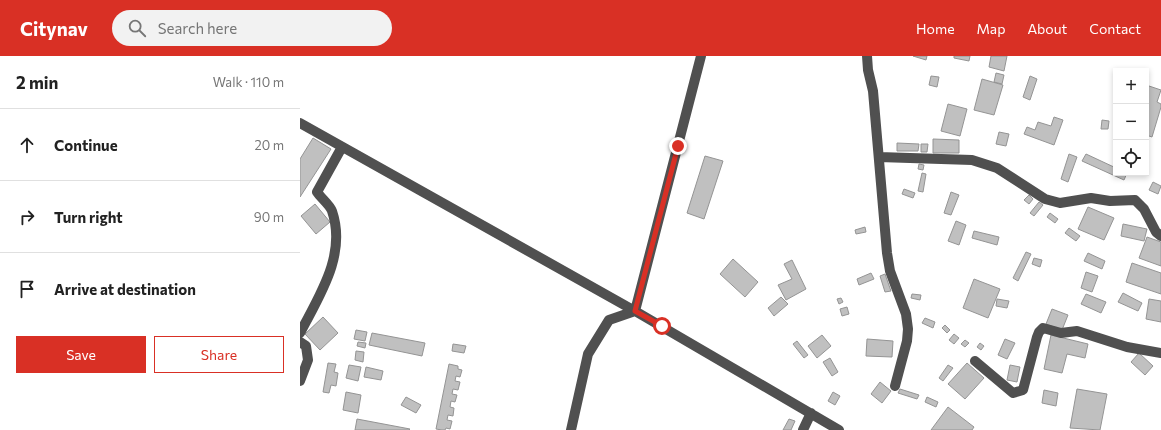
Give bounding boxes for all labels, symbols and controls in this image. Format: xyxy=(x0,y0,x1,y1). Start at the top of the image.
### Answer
search box xyxy=(112,10,392,46)
text: Citynav xyxy=(20,17,88,40)
icon: search xyxy=(126,17,148,39)
text: Search here xyxy=(158,19,237,37)
text: Home xyxy=(916,20,955,37)
text: Map xyxy=(977,20,1005,37)
text: About xyxy=(1027,20,1067,37)
text: Contact xyxy=(1089,20,1141,37)
map controls xyxy=(1113,68,1149,176)
button: + xyxy=(1113,68,1149,104)
text: 2 min xyxy=(16,72,58,93)
text: Walk · 110 m xyxy=(213,74,284,90)
button: − xyxy=(1113,104,1149,140)
icon: ahead xyxy=(16,134,38,156)
text: Continue xyxy=(54,136,118,154)
text: 20 m xyxy=(255,137,284,153)
route end xyxy=(669,137,687,155)
button: locate xyxy=(1113,140,1149,176)
icon: right xyxy=(16,206,38,228)
text: Turn right xyxy=(54,208,123,226)
text: 90 m xyxy=(254,209,284,225)
icon: arrive xyxy=(16,278,38,300)
text: Arrive at destination xyxy=(54,280,196,298)
route start xyxy=(653,317,671,335)
button: Save xyxy=(16,336,146,373)
button: Share xyxy=(154,336,284,373)

